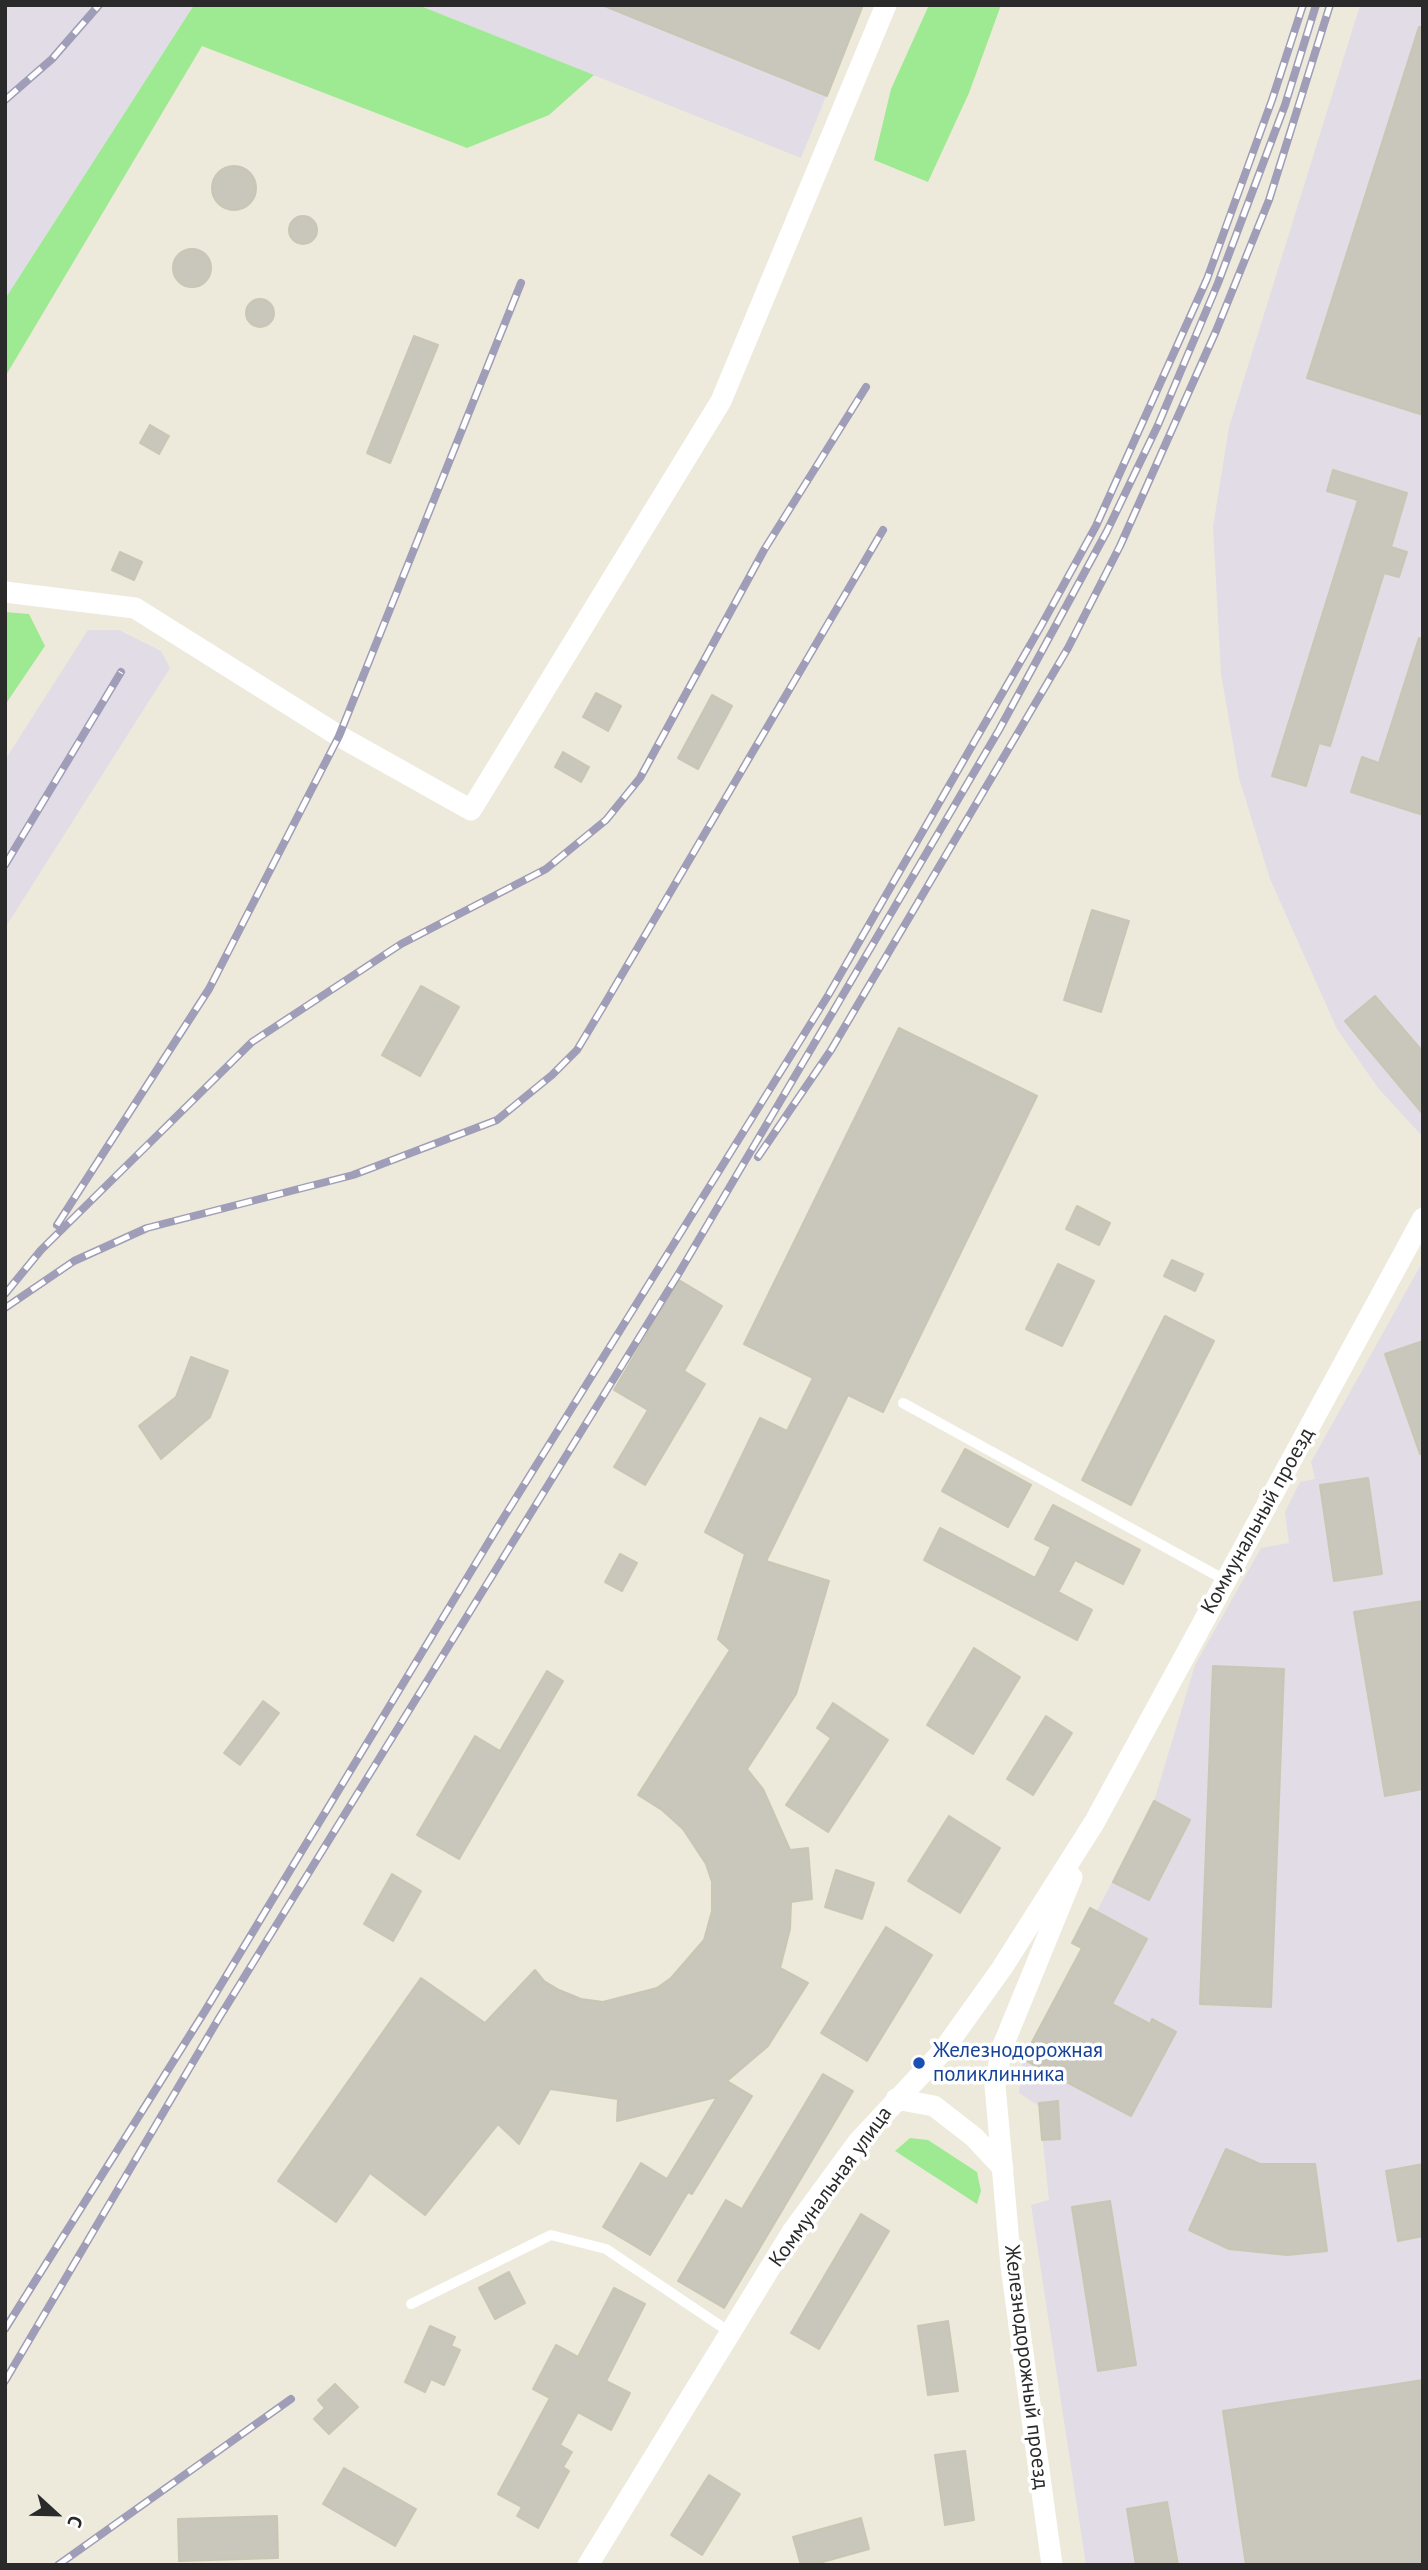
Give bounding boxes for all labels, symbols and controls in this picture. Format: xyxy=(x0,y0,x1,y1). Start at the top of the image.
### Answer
street label: Коммунальный проезд xyxy=(1196,1423,1320,1619)
place label: Железнодорожная поликлинника xyxy=(933,2038,1103,2088)
marker: Железнодорожная поликлинника xyxy=(911,2055,927,2071)
street label: Коммунальная улица xyxy=(764,2102,898,2272)
street label: Железнодорожный проезд xyxy=(999,2244,1053,2490)
north arrow xyxy=(21,2479,91,2549)
text: С xyxy=(62,2512,89,2531)

